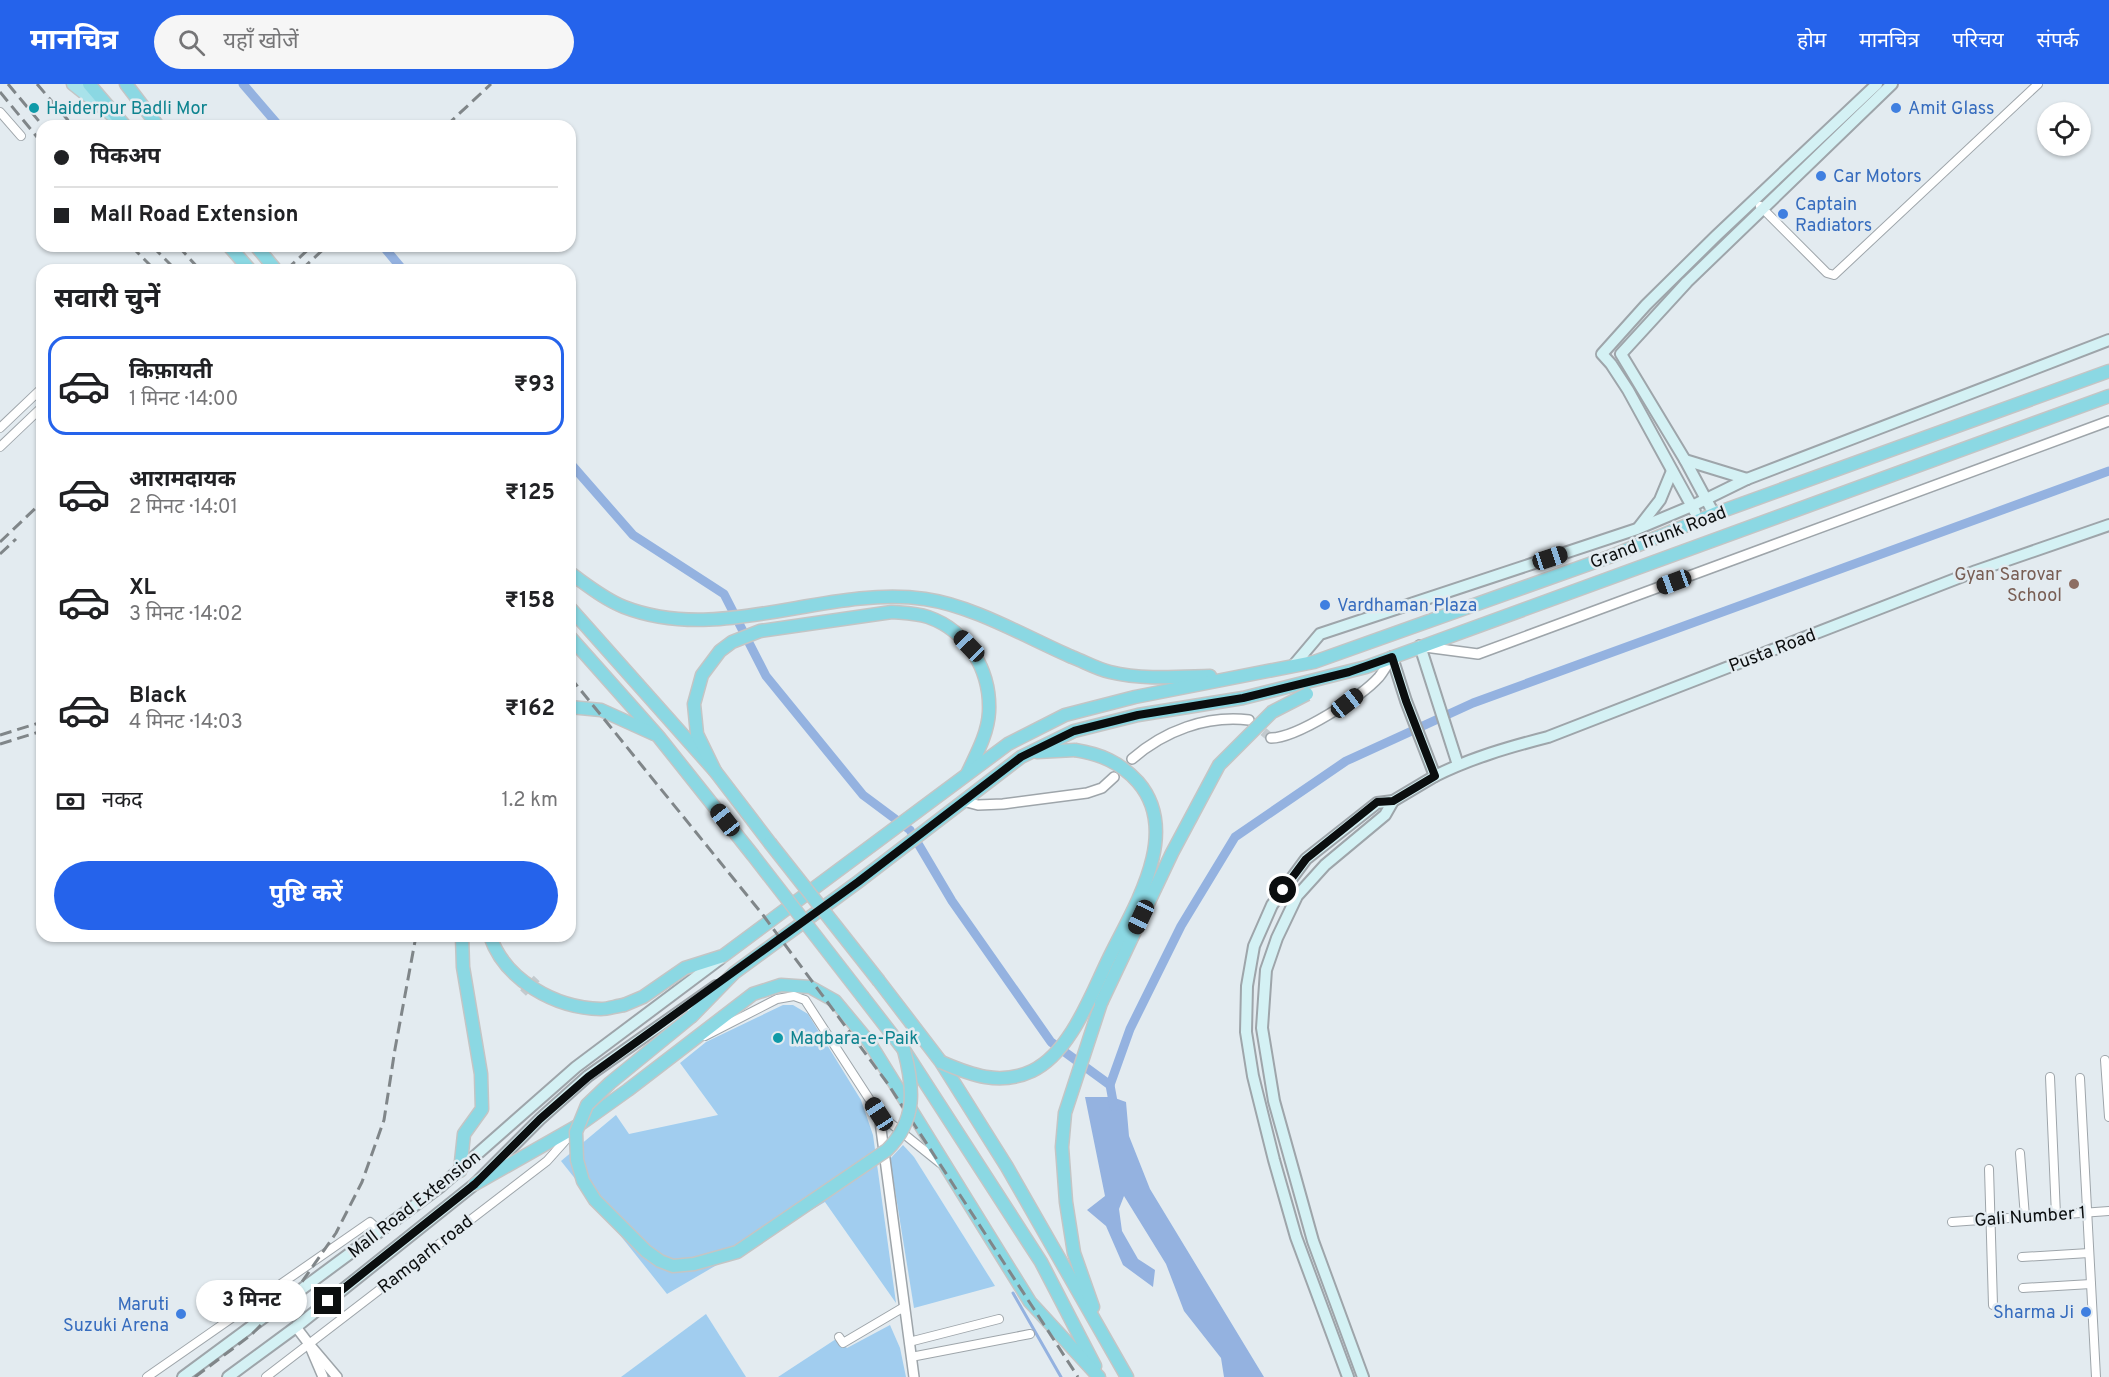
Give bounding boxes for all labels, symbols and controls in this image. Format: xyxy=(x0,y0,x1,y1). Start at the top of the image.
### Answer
search box xyxy=(154,15,574,69)
text: मानचित्र xyxy=(30,24,118,60)
icon: search xyxy=(175,26,208,59)
text: होम xyxy=(1797,28,1826,55)
text: मानचित्र xyxy=(1859,28,1919,55)
text: परिचय xyxy=(1952,28,2004,55)
text: संपर्क xyxy=(2037,28,2079,55)
text: यहाँ खोजें xyxy=(223,29,299,56)
place label: Haiderpur Badli Mor xyxy=(46,98,207,121)
place label: Amit Glass xyxy=(1908,98,1995,121)
marker: Haiderpur Badli Mor xyxy=(27,101,41,115)
marker: Amit Glass xyxy=(1889,101,1903,115)
map controls xyxy=(2037,102,2091,156)
button: locate xyxy=(2037,102,2091,156)
text: पिकअप xyxy=(90,144,161,171)
place label: Car Motors xyxy=(1833,166,1922,189)
marker: Car Motors xyxy=(1814,169,1828,183)
place label: Captain Radiators xyxy=(1795,194,1872,238)
text: Mall Road Extension xyxy=(90,202,298,229)
marker: Captain Radiators xyxy=(1776,207,1790,221)
text: सवारी चुनें xyxy=(54,283,160,317)
icon: car xyxy=(57,359,111,413)
text: किफ़ायती xyxy=(129,359,213,386)
text: ₹93 xyxy=(514,372,555,399)
text: 1 मिनट · 14:00 xyxy=(129,387,238,413)
icon: car xyxy=(57,467,111,521)
text: आरामदायक xyxy=(129,467,236,494)
text: ₹125 xyxy=(505,480,555,507)
text: 2 मिनट · 14:01 xyxy=(129,495,238,521)
street label: Grand Trunk Road xyxy=(1587,502,1730,575)
car xyxy=(1530,544,1570,572)
place label: Gyan Sarovar School xyxy=(1954,564,2062,608)
car xyxy=(1654,567,1694,597)
icon: car xyxy=(57,575,111,629)
text: XL xyxy=(129,575,156,602)
marker: Gyan Sarovar School xyxy=(2067,577,2081,591)
text: ₹158 xyxy=(504,588,555,615)
place label: Vardhaman Plaza xyxy=(1337,595,1477,618)
marker: Vardhaman Plaza xyxy=(1318,598,1332,612)
text: 3 मिनट · 14:02 xyxy=(129,602,243,628)
street label: Pusta Road xyxy=(1726,624,1819,679)
car xyxy=(950,627,988,665)
icon: car xyxy=(57,683,111,737)
text: Black xyxy=(129,683,187,710)
car xyxy=(1327,685,1367,721)
text: ₹162 xyxy=(505,696,555,723)
text: 4 मिनट · 14:03 xyxy=(129,710,243,736)
icon: cash xyxy=(54,785,87,818)
text: नकद xyxy=(102,788,143,815)
text: 1.2 km xyxy=(502,788,558,814)
car xyxy=(707,800,743,840)
button: पुष्टि करें xyxy=(54,861,558,930)
route start xyxy=(1269,876,1296,903)
car xyxy=(1125,897,1157,937)
place label: Maqbara-e-Paik xyxy=(790,1028,919,1051)
marker: Maqbara-e-Paik xyxy=(771,1031,785,1045)
car xyxy=(862,1094,896,1134)
street label: Mall Road Extension xyxy=(344,1146,486,1264)
street label: Gali Number 1 xyxy=(1974,1202,2087,1233)
street label: Ramgarh road xyxy=(374,1211,478,1300)
callout: 3 मिनट xyxy=(196,1280,307,1322)
route end xyxy=(314,1287,341,1314)
text: 3 मिनट xyxy=(222,1288,281,1314)
place label: Maruti Suzuki Arena xyxy=(63,1294,169,1338)
place label: Sharma Ji xyxy=(1993,1302,2074,1325)
marker: Sharma Ji xyxy=(2079,1305,2093,1319)
marker: Maruti Suzuki Arena xyxy=(174,1307,188,1321)

